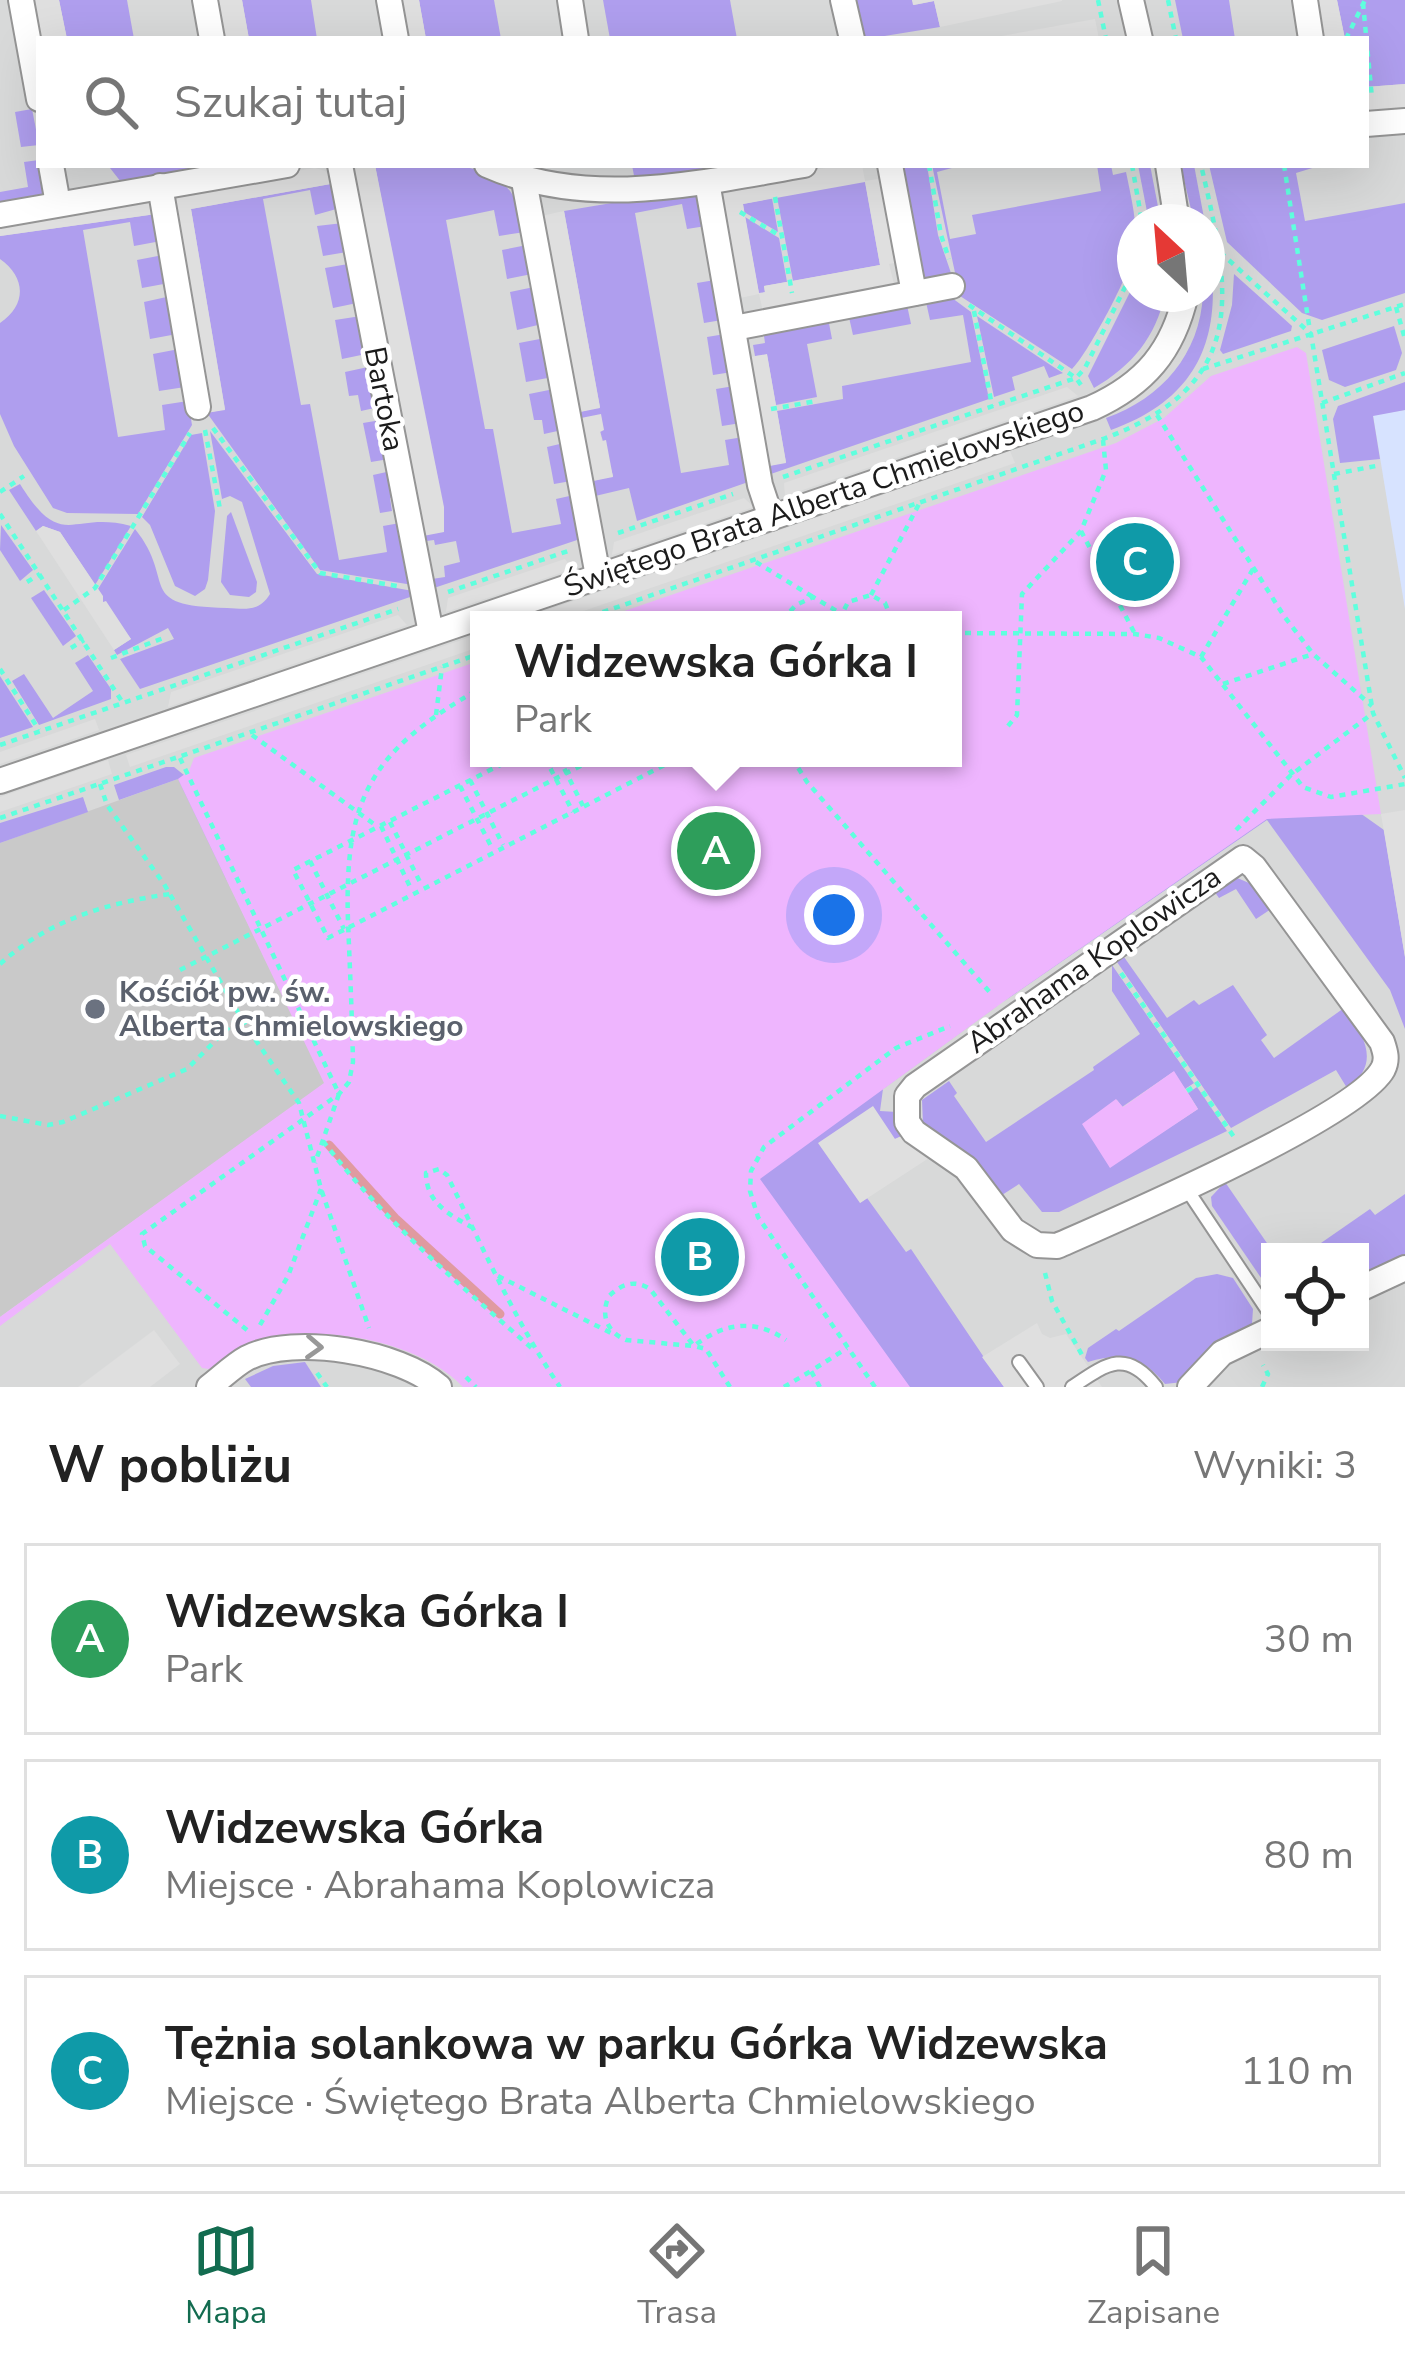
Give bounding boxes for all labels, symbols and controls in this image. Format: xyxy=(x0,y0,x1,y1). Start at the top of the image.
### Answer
search box xyxy=(36,36,1369,168)
icon: search xyxy=(78,69,144,135)
text: Szukaj tutaj xyxy=(174,72,407,133)
north arrow xyxy=(1117,204,1225,312)
street label: Bartoka xyxy=(354,343,414,455)
street label: Świętego Brata Alberta Chmielowskiego xyxy=(558,390,1090,608)
pin: C xyxy=(1096,517,1174,607)
popup xyxy=(470,611,962,767)
text: Widzewska Górka I xyxy=(514,632,918,693)
text: Park xyxy=(514,693,592,746)
pin: A xyxy=(677,806,755,896)
street label: Abrahama Koplowicza xyxy=(959,857,1229,1063)
your location xyxy=(804,885,864,945)
place label: Kościół pw. św. Alberta Chmielowskiego xyxy=(119,972,464,1047)
marker: Kościół pw. św. Alberta Chmielowskiego xyxy=(82,996,108,1022)
pin: B xyxy=(661,1212,739,1302)
map controls xyxy=(1261,1243,1369,1351)
button: locate xyxy=(1261,1243,1369,1351)
one-way arrow xyxy=(306,1334,324,1360)
text: W pobliżu xyxy=(48,1430,292,1500)
text: Wyniki: 3 xyxy=(1193,1439,1357,1492)
text: Widzewska Górka I xyxy=(165,1582,569,1643)
text: A xyxy=(75,1613,105,1666)
text: 30 m xyxy=(1264,1613,1354,1666)
text: Park xyxy=(165,1643,243,1696)
text: Widzewska Górka xyxy=(165,1798,544,1859)
text: B xyxy=(77,1829,103,1882)
text: 80 m xyxy=(1264,1829,1354,1882)
text: Miejsce · Abrahama Koplowicza xyxy=(165,1859,716,1912)
text: Tężnia solankowa w parku Górka Widzewska xyxy=(165,2014,1108,2075)
text: C xyxy=(77,2045,103,2098)
text: 110 m xyxy=(1240,2045,1354,2098)
text: Miejsce · Świętego Brata Alberta Chmielowskiego xyxy=(165,2075,1036,2128)
tab: Mapa xyxy=(185,2218,267,2335)
tab: Trasa xyxy=(637,2218,717,2335)
tab: Zapisane xyxy=(1087,2218,1220,2335)

